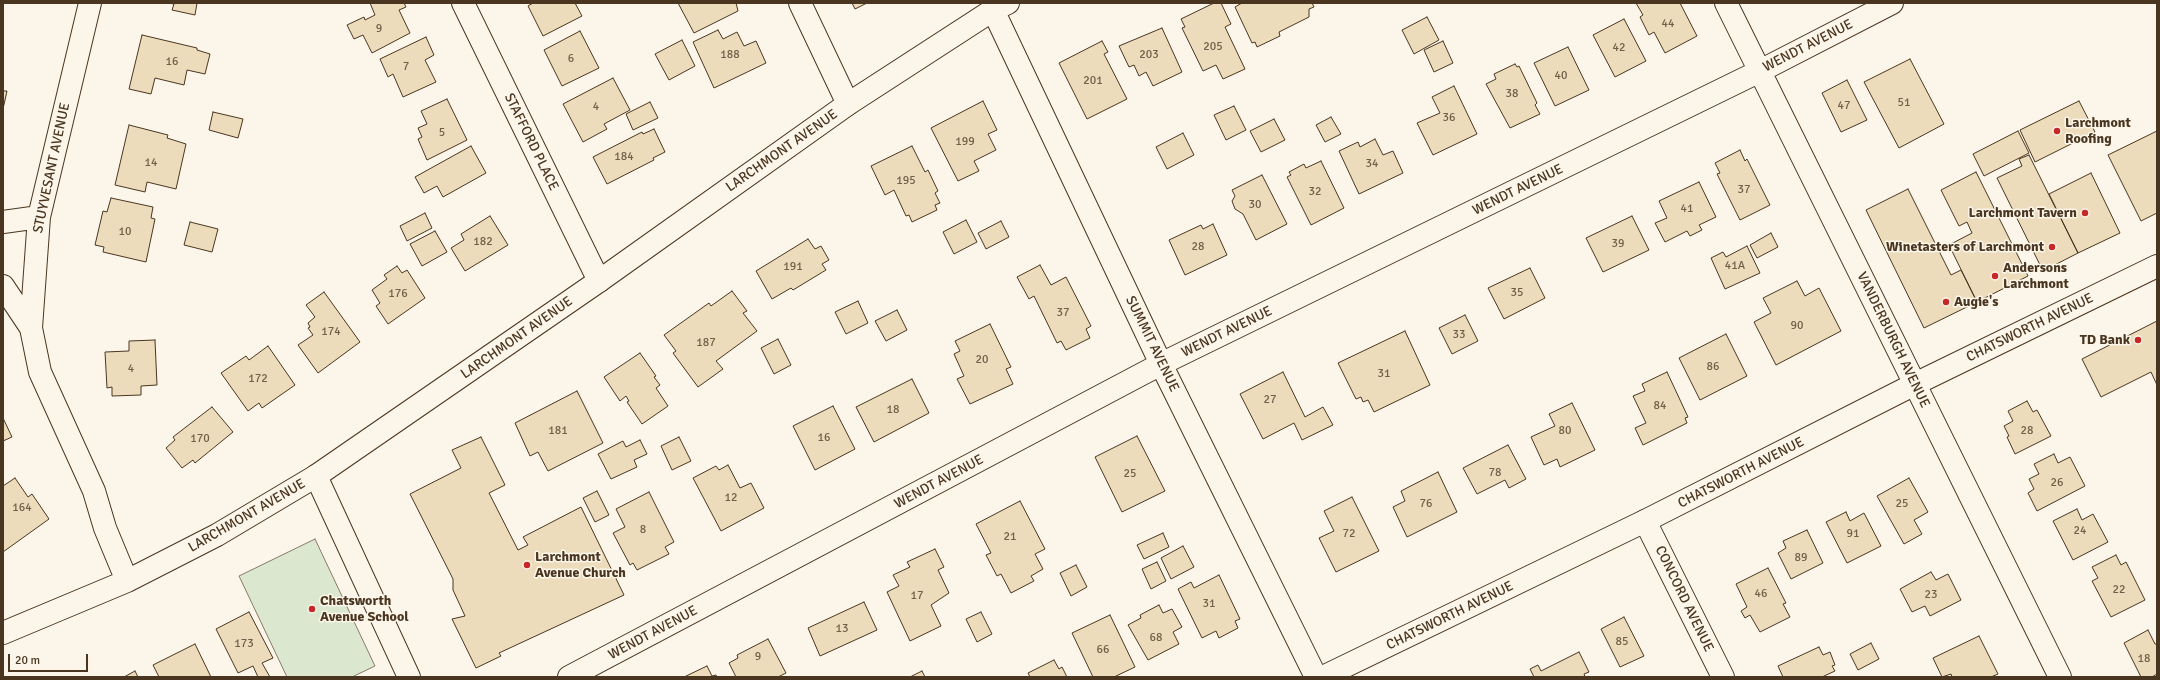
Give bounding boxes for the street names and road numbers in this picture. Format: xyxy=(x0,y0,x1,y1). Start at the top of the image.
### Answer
street label: WENDT AVENUE xyxy=(1760,16,1856,76)
street label: STAFFORD PLACE xyxy=(500,91,562,193)
street label: STUYVESANT AVENUE xyxy=(30,101,74,235)
street label: LARCHMONT AVENUE xyxy=(723,106,841,196)
street label: WENDT AVENUE xyxy=(1470,161,1566,219)
street label: VANDERBURGH AVENUE xyxy=(1853,269,1933,411)
street label: CHATSWORTH AVENUE xyxy=(1964,290,2096,366)
street label: LARCHMONT AVENUE xyxy=(458,293,576,383)
street label: SUMMIT AVENUE xyxy=(1122,293,1182,395)
street label: WENDT AVENUE xyxy=(1179,303,1275,361)
street label: CHATSWORTH AVENUE xyxy=(1675,434,1807,512)
street label: WENDT AVENUE xyxy=(891,451,987,513)
street label: LARCHMONT AVENUE xyxy=(185,476,309,556)
street label: CONCORD AVENUE xyxy=(1651,543,1717,655)
street label: CHATSWORTH AVENUE xyxy=(1384,578,1516,654)
street label: WENDT AVENUE xyxy=(605,602,701,664)

